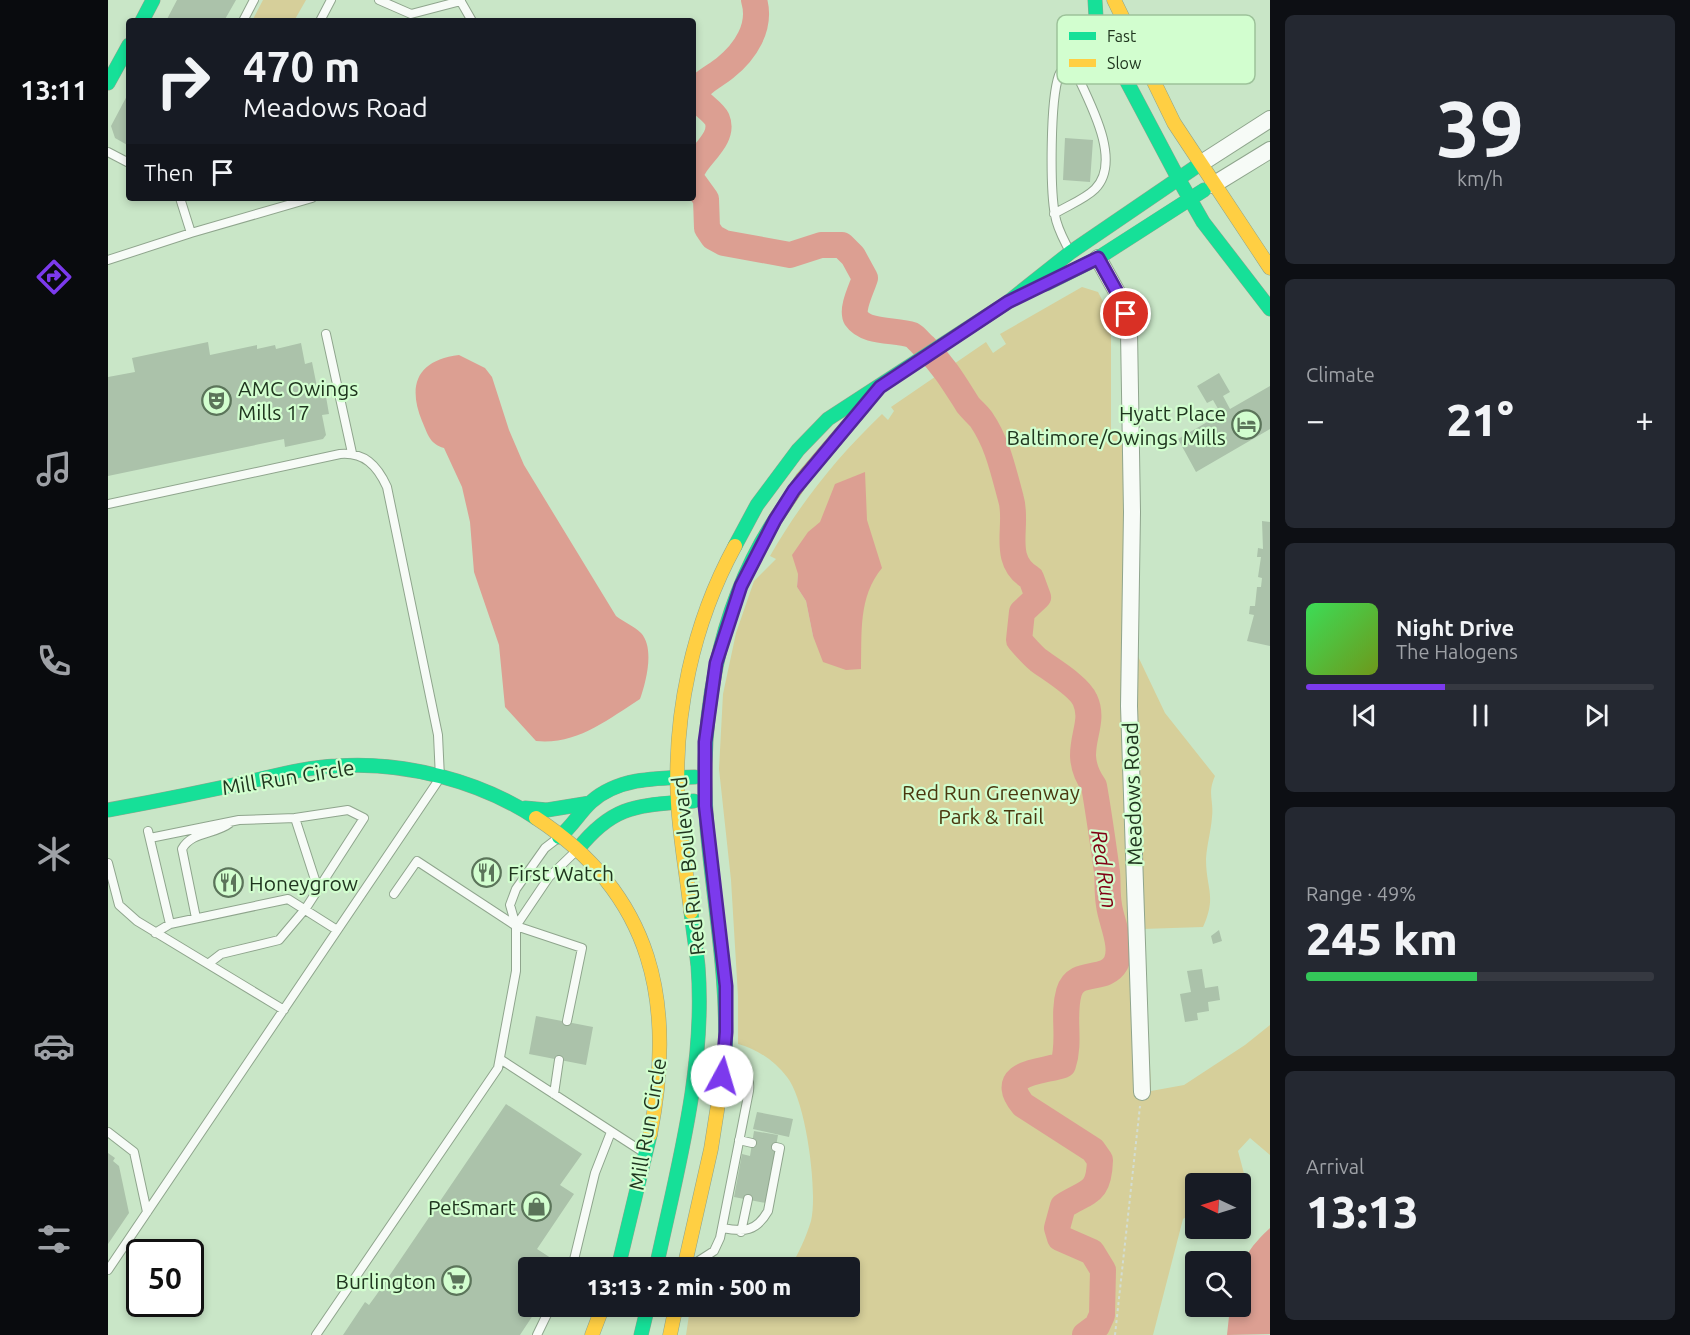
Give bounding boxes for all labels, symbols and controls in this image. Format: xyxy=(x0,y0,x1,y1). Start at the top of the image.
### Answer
legend xyxy=(1057,15,1255,84)
text: Fast xyxy=(1107,27,1137,45)
icon: right xyxy=(144,42,222,120)
text: 470 m xyxy=(243,43,360,90)
text: Slow xyxy=(1107,54,1142,72)
text: 13:11 xyxy=(20,75,88,105)
text: 39 xyxy=(1436,84,1524,172)
text: Meadows Road xyxy=(243,92,428,122)
icon: arrive xyxy=(206,156,239,189)
text: Then xyxy=(144,160,194,185)
text: km/h xyxy=(1457,167,1503,190)
icon: directions xyxy=(33,256,75,298)
pin xyxy=(1100,288,1151,339)
icon: arrive xyxy=(1109,297,1142,330)
text: Climate xyxy=(1306,363,1375,386)
place label: AMC Owings Mills 17 xyxy=(238,376,358,424)
theatre icon: AMC Owings Mills 17 xyxy=(201,384,233,416)
text: 21° xyxy=(1446,394,1514,445)
place label: Hyatt Place Baltimore/Owings Mills xyxy=(1007,401,1226,449)
text: − xyxy=(1306,401,1325,438)
text: + xyxy=(1635,401,1654,438)
hotel icon: Hyatt Place Baltimore/Owings Mills xyxy=(1231,409,1263,441)
icon: music xyxy=(33,448,75,490)
text: Night Drive xyxy=(1396,615,1514,640)
icon: phone xyxy=(33,640,75,682)
text: The Halogens xyxy=(1396,640,1518,663)
icon: previous xyxy=(1348,699,1381,732)
icon: pause xyxy=(1464,699,1497,732)
icon: next xyxy=(1580,699,1613,732)
street label: Meadows Road xyxy=(1117,722,1147,866)
street label: Mill Run Circle xyxy=(220,755,356,799)
street label: Red Run Boulevard xyxy=(667,775,709,957)
park label: Red Run Greenway Park & Trail xyxy=(902,780,1080,828)
water label: Red Run xyxy=(1087,828,1123,910)
icon: climate xyxy=(33,833,75,875)
restaurant icon: First Watch xyxy=(471,857,503,889)
place label: First Watch xyxy=(508,861,614,885)
restaurant icon: Honeygrow xyxy=(212,867,244,899)
place label: Honeygrow xyxy=(249,871,358,895)
text: Range · 49% xyxy=(1306,882,1416,905)
text: 245 km xyxy=(1306,913,1458,964)
icon: car xyxy=(33,1025,75,1067)
position arrow xyxy=(690,1044,754,1108)
street label: Mill Run Circle xyxy=(624,1056,670,1192)
text: Arrival xyxy=(1306,1155,1364,1178)
north arrow xyxy=(1185,1173,1251,1239)
map controls xyxy=(1185,1173,1251,1317)
text: 13:13 xyxy=(1306,1186,1419,1237)
shop icon: PetSmart xyxy=(521,1191,553,1223)
place label: PetSmart xyxy=(428,1195,516,1219)
icon: filters xyxy=(33,1218,75,1260)
speed limit sign: 50 xyxy=(126,1239,204,1317)
button: search xyxy=(1185,1251,1251,1317)
supermarket icon: Burlington xyxy=(441,1265,473,1297)
place label: Burlington xyxy=(336,1269,436,1293)
text: 13:13 · 2 min · 500 m xyxy=(587,1274,791,1299)

